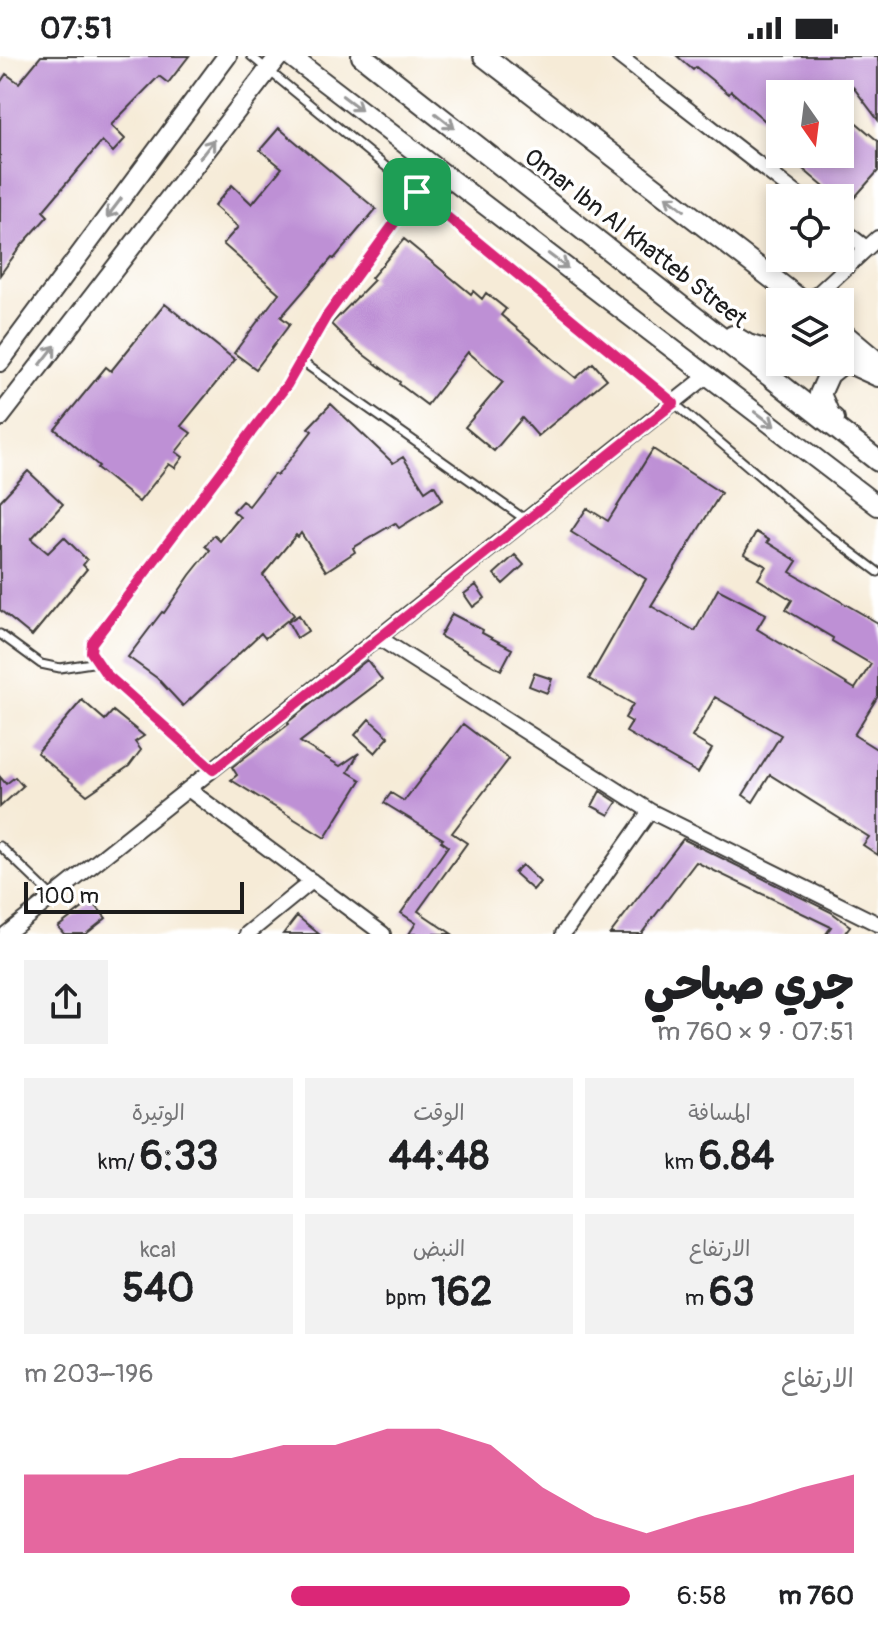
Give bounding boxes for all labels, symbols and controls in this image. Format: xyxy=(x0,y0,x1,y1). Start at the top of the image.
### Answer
text: 07:51 xyxy=(40,10,112,47)
north arrow xyxy=(766,80,854,168)
map controls xyxy=(766,80,854,376)
one-way arrow xyxy=(341,95,362,112)
one-way arrow xyxy=(434,113,455,130)
one-way arrow xyxy=(198,139,215,160)
street label: Omar Ibn Al Khatteb Street xyxy=(519,142,753,335)
pin xyxy=(383,158,451,226)
icon: arrive xyxy=(395,170,439,214)
button: locate xyxy=(766,184,854,272)
one-way arrow xyxy=(665,194,686,212)
one-way arrow xyxy=(106,197,122,219)
one-way arrow xyxy=(547,253,568,270)
button: layers xyxy=(766,288,854,376)
one-way arrow xyxy=(39,345,56,366)
one-way arrow xyxy=(753,411,775,428)
scale bar xyxy=(24,878,244,914)
text: 100 m xyxy=(36,882,99,910)
text: جري صباحي xyxy=(644,958,854,1013)
button: share xyxy=(24,960,108,1044)
text: 07:51 · 9 × 760 m xyxy=(657,1016,854,1048)
text: الوتيرة xyxy=(132,1099,185,1127)
text: الوقت xyxy=(413,1099,465,1127)
text: المسافة xyxy=(688,1099,751,1127)
text: 6:33 xyxy=(140,1132,218,1181)
text: 44:48 xyxy=(389,1132,489,1181)
text: 6.84 xyxy=(699,1132,774,1181)
text: /km xyxy=(98,1148,140,1176)
text: km xyxy=(665,1148,699,1176)
text: النبض xyxy=(413,1235,465,1263)
text: الارتفاع xyxy=(689,1235,751,1263)
text: kcal xyxy=(140,1236,176,1264)
text: 540 xyxy=(122,1264,194,1313)
text: 162 xyxy=(431,1268,492,1317)
text: 63 xyxy=(709,1268,755,1317)
text: bpm xyxy=(386,1284,431,1312)
text: m xyxy=(685,1284,709,1312)
text: 196–203 m xyxy=(24,1358,154,1390)
text: الارتفاع xyxy=(781,1363,854,1395)
text: 6:58 xyxy=(677,1580,726,1612)
text: 760 m xyxy=(779,1580,854,1612)

